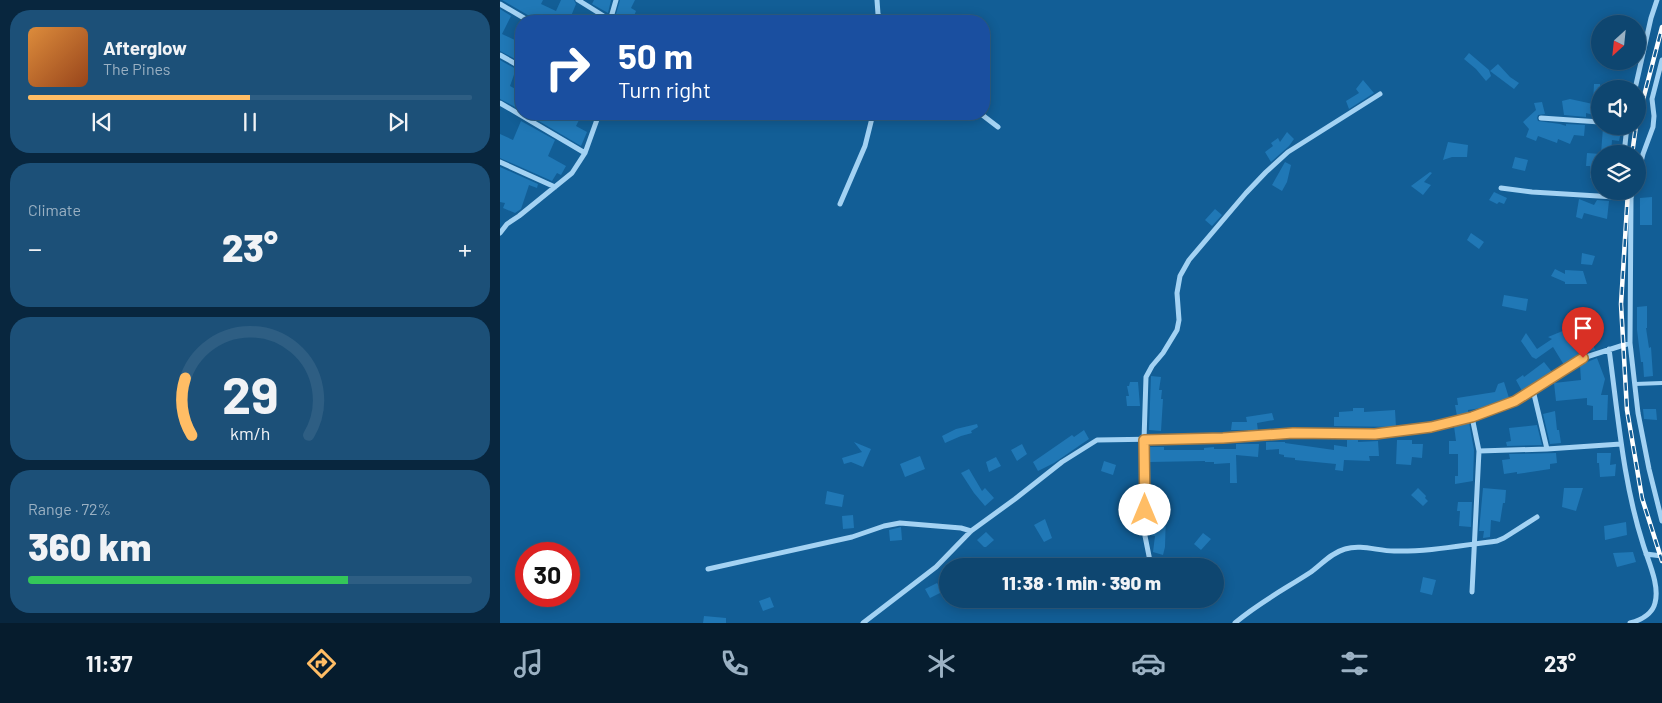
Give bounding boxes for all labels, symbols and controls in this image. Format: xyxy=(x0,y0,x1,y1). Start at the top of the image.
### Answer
north arrow xyxy=(1591,15,1646,70)
map controls xyxy=(1591,15,1646,200)
text: 50 m xyxy=(618,34,693,76)
icon: right xyxy=(535,35,600,100)
text: Afterglow xyxy=(103,36,187,59)
text: The Pines xyxy=(103,59,171,78)
text: Turn right xyxy=(618,76,711,102)
button: sound xyxy=(1591,80,1646,135)
icon: previous xyxy=(88,108,116,136)
icon: pause xyxy=(236,108,264,136)
icon: next xyxy=(384,108,412,136)
button: layers xyxy=(1591,145,1646,200)
text: Climate xyxy=(28,200,81,219)
text: 23° xyxy=(222,224,278,270)
text: − xyxy=(28,231,42,265)
text: + xyxy=(458,231,472,265)
pin xyxy=(1562,307,1604,358)
icon: arrive xyxy=(1569,314,1597,342)
text: 29 xyxy=(222,362,278,424)
text: km/h xyxy=(230,422,270,444)
position arrow xyxy=(1118,483,1170,535)
text: Range · 72% xyxy=(28,499,111,518)
text: 360 km xyxy=(28,523,151,569)
speed limit sign: 30 xyxy=(515,542,580,607)
text: 11:38 · 1 min · 390 m xyxy=(1002,571,1161,594)
icon: directions xyxy=(304,646,339,681)
icon: music xyxy=(511,646,546,681)
icon: phone xyxy=(717,646,752,681)
icon: climate xyxy=(924,646,959,681)
icon: car xyxy=(1131,646,1166,681)
icon: filters xyxy=(1337,646,1372,681)
text: 11:37 xyxy=(86,650,132,676)
text: 23° xyxy=(1544,650,1576,676)

